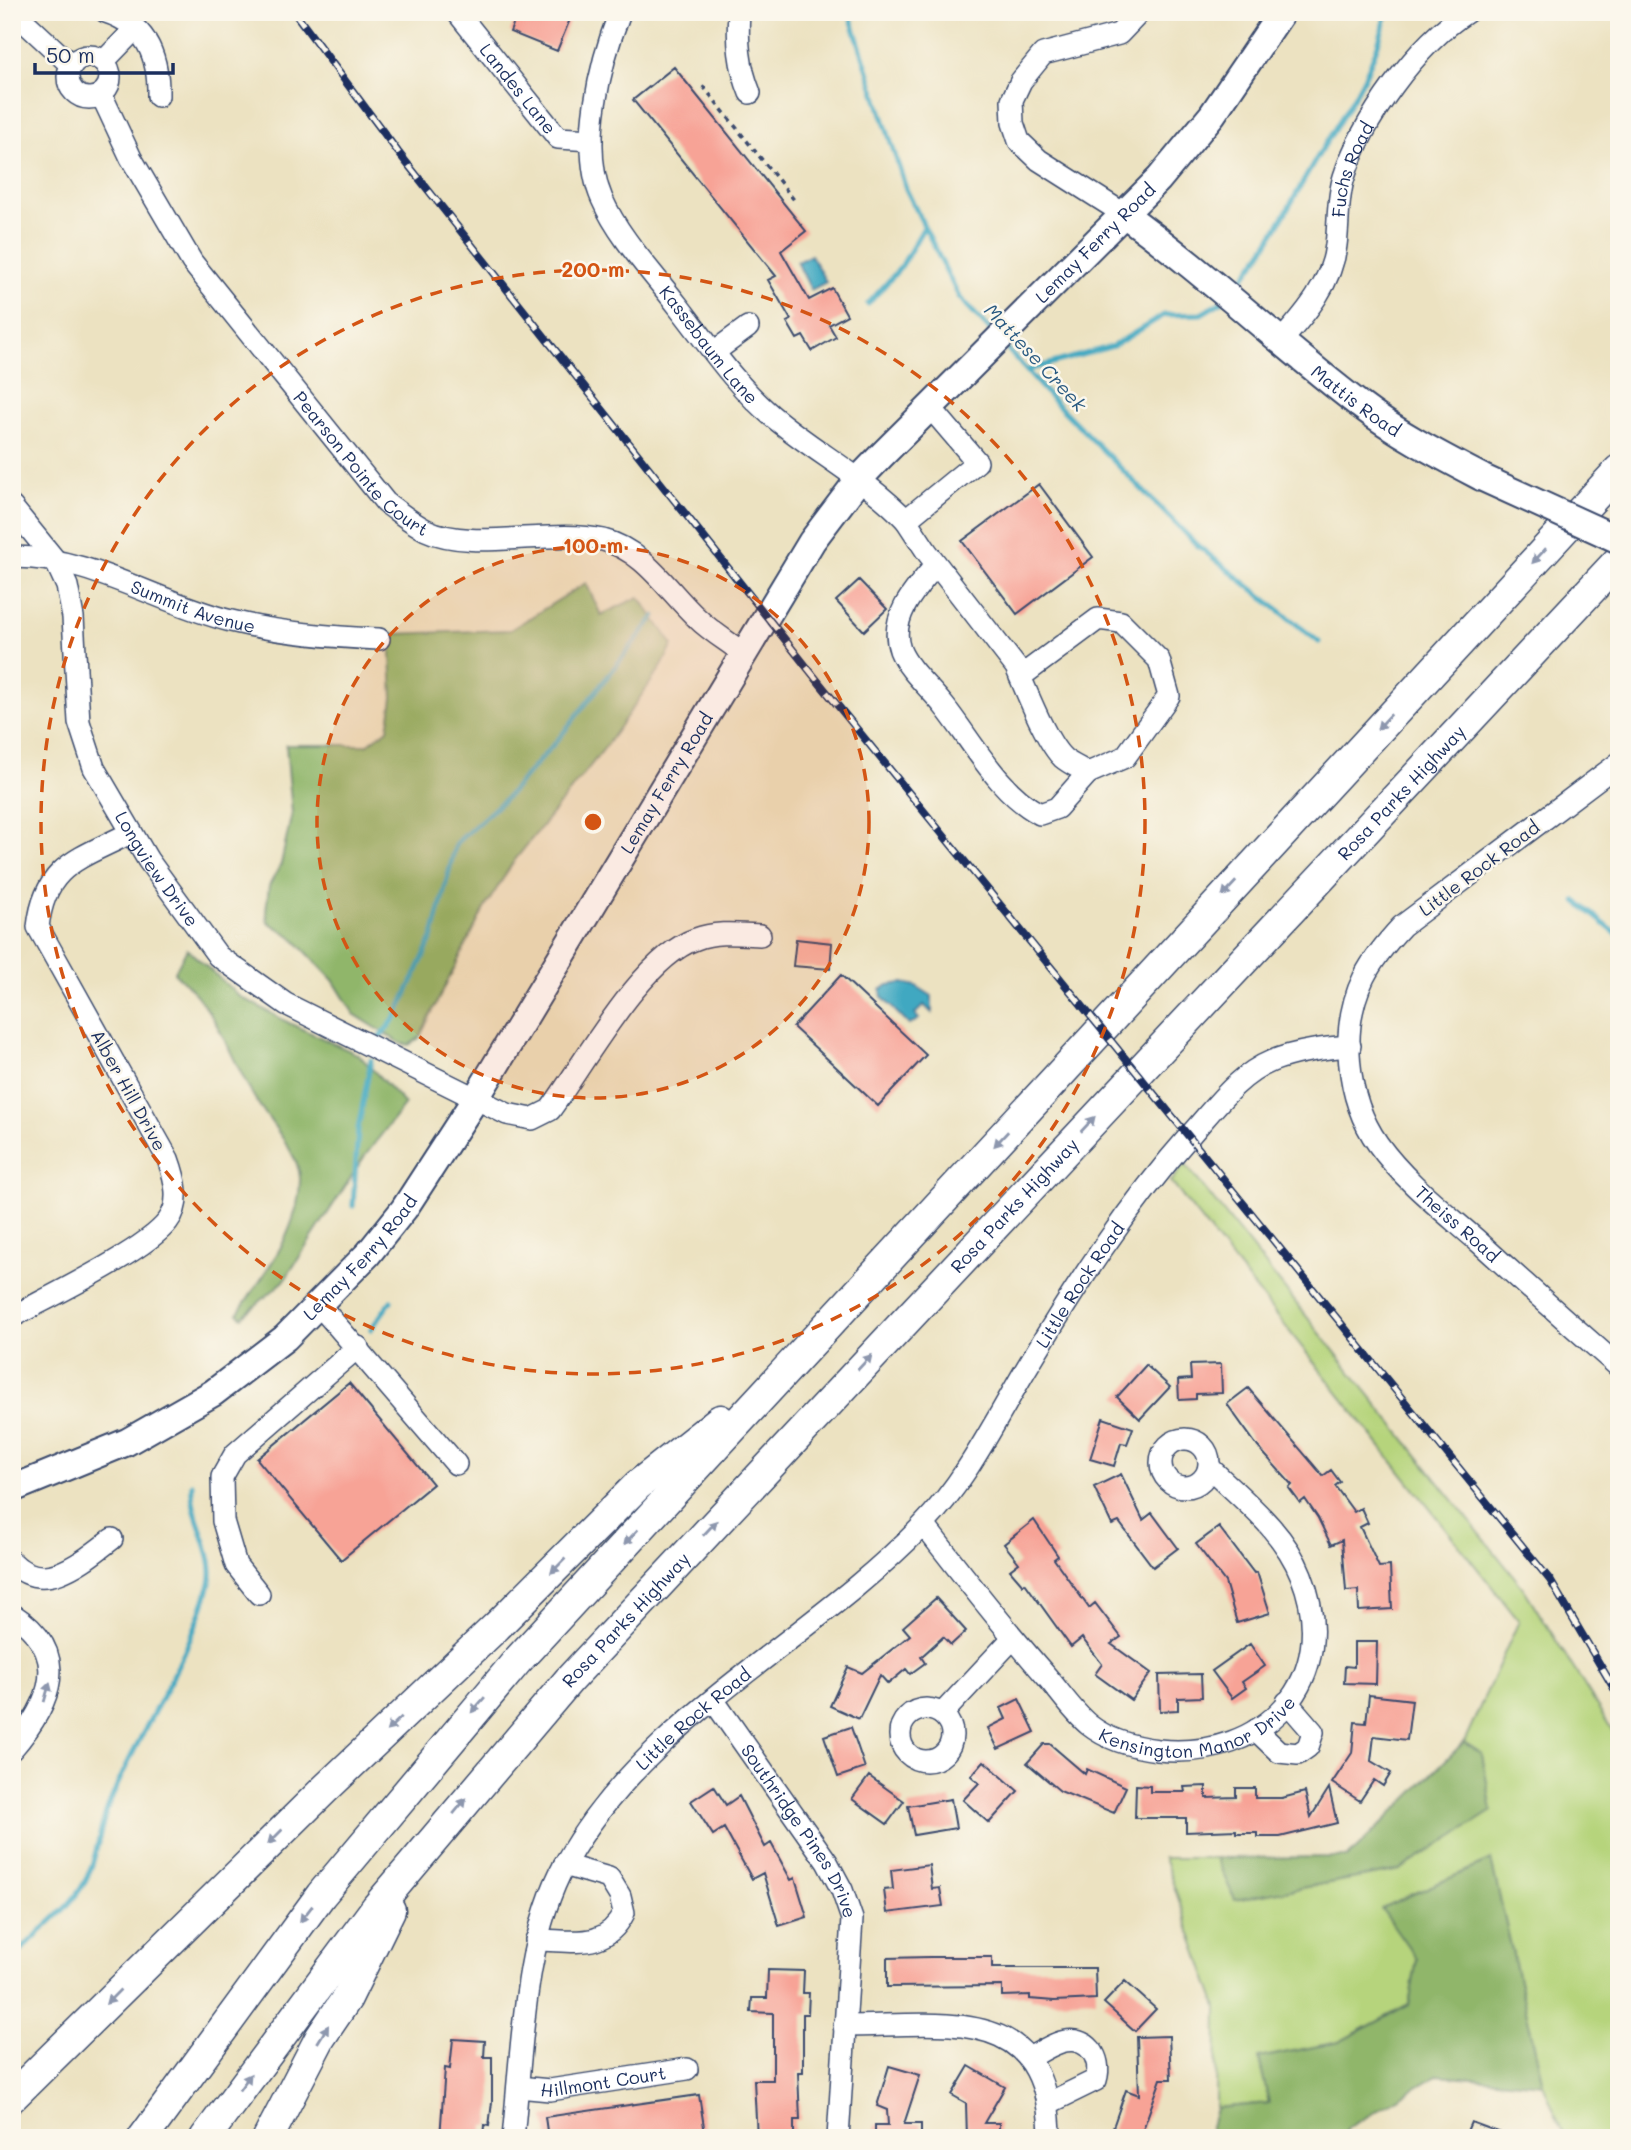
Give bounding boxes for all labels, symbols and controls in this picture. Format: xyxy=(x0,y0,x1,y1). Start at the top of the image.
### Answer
scale bar xyxy=(35,32,173,76)
street label: Landes Lane xyxy=(475,38,562,139)
text: 50 m xyxy=(46,41,95,68)
street label: Fuchs Road xyxy=(1326,117,1379,218)
street label: Lemay Ferry Road xyxy=(1030,178,1160,308)
text: 200 m xyxy=(562,255,624,282)
street label: Kassebaum Lane xyxy=(654,280,764,409)
water label: Mattese Creek xyxy=(979,298,1093,417)
street label: Mattis Road xyxy=(1306,359,1406,442)
street label: Pearson Pointe Court xyxy=(288,386,433,541)
text: 100 m xyxy=(563,531,623,558)
one-way arrow xyxy=(1531,547,1547,565)
street label: Summit Avenue xyxy=(127,574,258,638)
street label: Lemay Ferry Road xyxy=(614,708,718,858)
one-way arrow xyxy=(1376,713,1392,730)
street label: Rosa Parks Highway xyxy=(1332,720,1470,865)
street label: Longview Drive xyxy=(110,807,204,931)
centre of rings xyxy=(581,810,605,834)
street label: Little Rock Road xyxy=(1414,815,1544,921)
one-way arrow xyxy=(1222,880,1238,897)
street label: Alber Hill Drive xyxy=(86,1025,172,1155)
one-way arrow xyxy=(1080,1115,1096,1133)
one-way arrow xyxy=(993,1130,1009,1147)
street label: Rosa Parks Highway xyxy=(945,1133,1083,1278)
street label: Theiss Road xyxy=(1410,1180,1505,1267)
street label: Lemay Ferry Road xyxy=(297,1190,422,1325)
street label: Little Rock Road xyxy=(1030,1217,1129,1352)
one-way arrow xyxy=(857,1354,873,1371)
one-way arrow xyxy=(701,1520,717,1537)
one-way arrow xyxy=(624,1528,640,1545)
street label: Rosa Parks Highway xyxy=(556,1547,695,1692)
one-way arrow xyxy=(549,1557,566,1574)
street label: Little Rock Road xyxy=(630,1662,756,1775)
one-way arrow xyxy=(43,1681,53,1702)
street label: Kensington Manor Drive xyxy=(1095,1691,1300,1763)
one-way arrow xyxy=(471,1697,486,1714)
one-way arrow xyxy=(386,1715,403,1731)
street label: Southridge Pines Drive xyxy=(736,1739,863,1921)
one-way arrow xyxy=(452,1798,467,1815)
one-way arrow xyxy=(267,1829,284,1845)
one-way arrow xyxy=(299,1905,314,1923)
one-way arrow xyxy=(105,1989,122,2006)
one-way arrow xyxy=(317,2025,330,2044)
street label: Hillmont Court xyxy=(540,2060,668,2102)
one-way arrow xyxy=(238,2073,252,2091)

